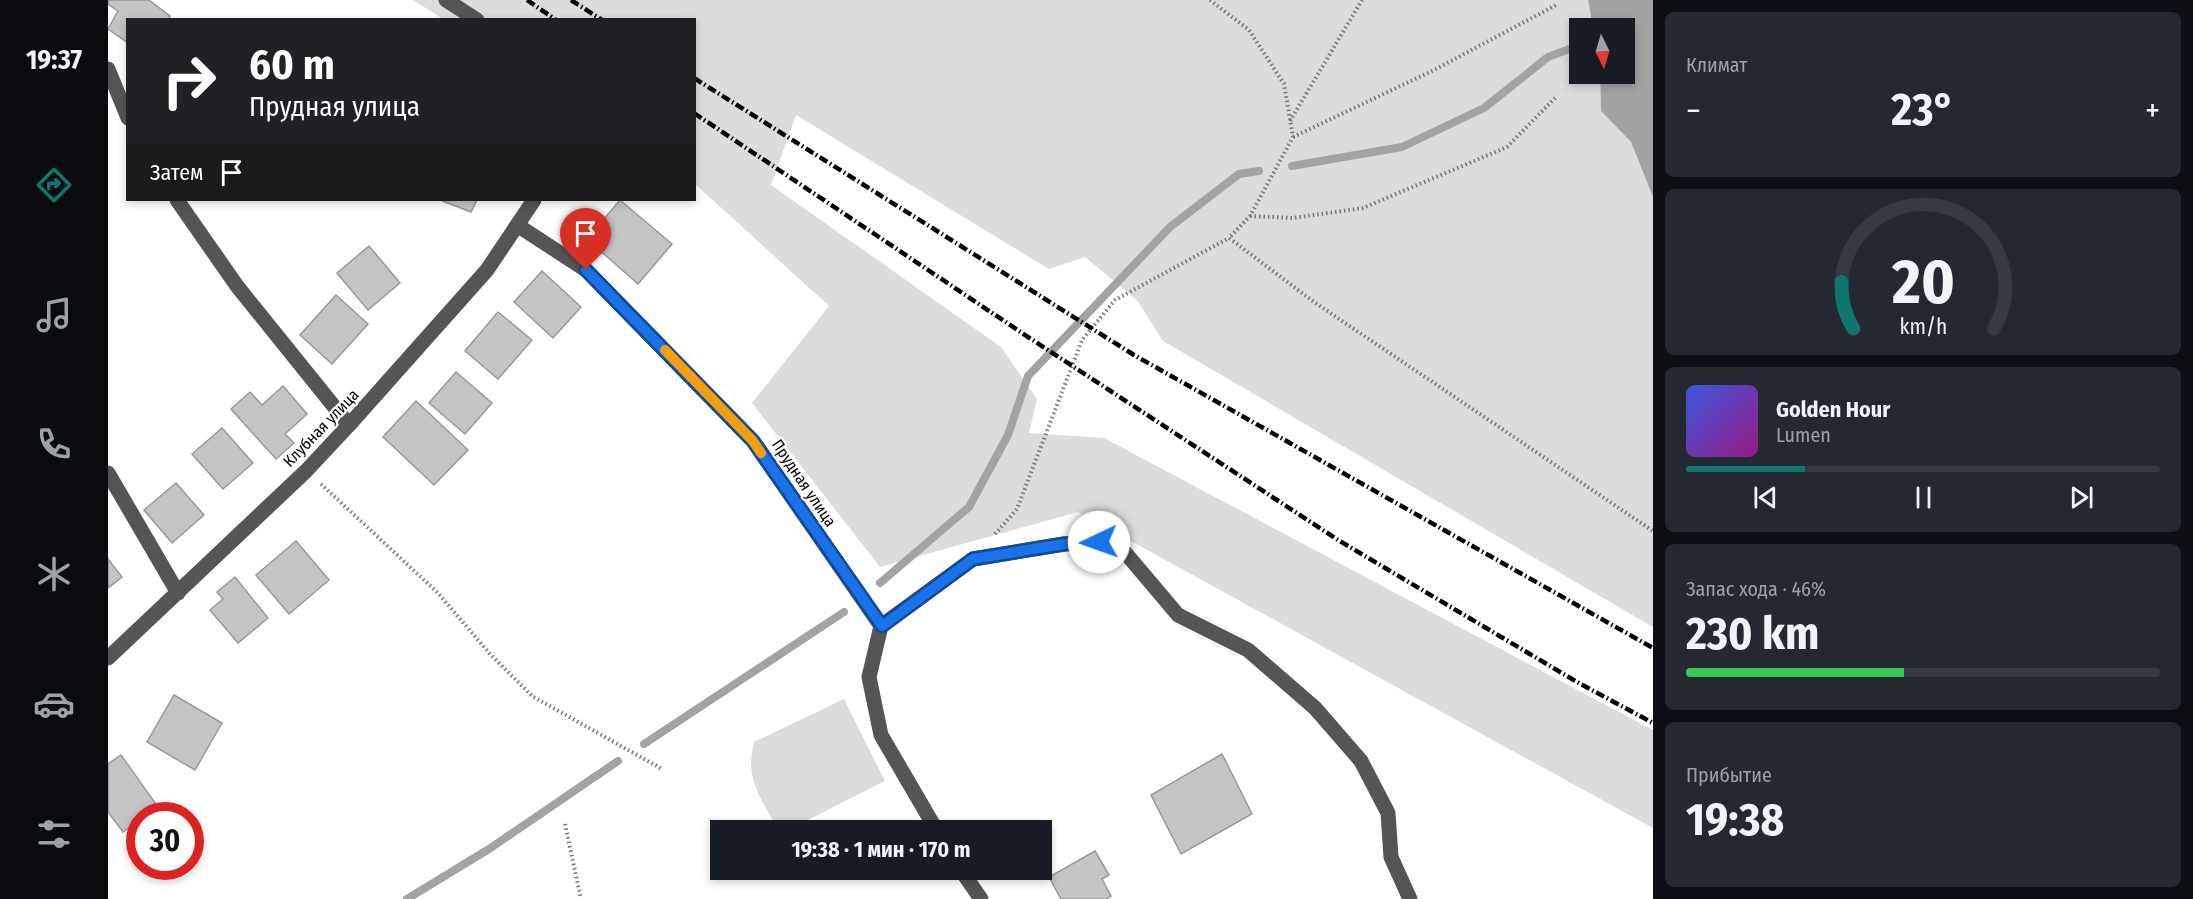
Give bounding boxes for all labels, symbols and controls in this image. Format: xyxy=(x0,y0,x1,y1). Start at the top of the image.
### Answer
north arrow xyxy=(1569,18,1635,84)
map controls xyxy=(1569,18,1635,84)
text: 60 m xyxy=(249,40,335,90)
icon: right xyxy=(150,42,228,120)
text: 19:37 xyxy=(26,44,82,76)
text: Климат xyxy=(1686,53,1747,77)
text: 23° xyxy=(1891,83,1955,137)
text: Прудная улица xyxy=(249,91,420,123)
text: − xyxy=(1686,91,1701,131)
text: + xyxy=(2145,91,2160,131)
icon: arrive xyxy=(215,156,248,189)
text: Затем xyxy=(150,159,203,186)
icon: directions xyxy=(33,164,75,206)
pin xyxy=(560,208,611,270)
icon: arrive xyxy=(569,217,602,250)
text: 20 xyxy=(1891,245,1954,320)
icon: music xyxy=(33,294,75,336)
text: km/h xyxy=(1899,315,1947,341)
street label: Клубная улица xyxy=(279,385,363,471)
text: Golden Hour xyxy=(1776,396,1890,423)
icon: phone xyxy=(33,423,75,465)
text: Lumen xyxy=(1776,423,1831,447)
street label: Прудная улица xyxy=(768,436,840,530)
icon: previous xyxy=(1749,481,1782,514)
icon: pause xyxy=(1907,481,1940,514)
icon: next xyxy=(2065,481,2098,514)
position arrow xyxy=(1067,510,1131,574)
icon: climate xyxy=(33,553,75,595)
text: Запас хода · 46% xyxy=(1686,577,1826,601)
text: 230 km xyxy=(1686,607,1819,661)
icon: car xyxy=(33,683,75,725)
text: Прибытие xyxy=(1686,763,1772,787)
text: 19:38 xyxy=(1686,793,1784,847)
speed limit sign: 30 xyxy=(126,802,204,880)
icon: filters xyxy=(33,813,75,855)
text: 19:38 · 1 мин · 170 m xyxy=(791,836,971,863)

